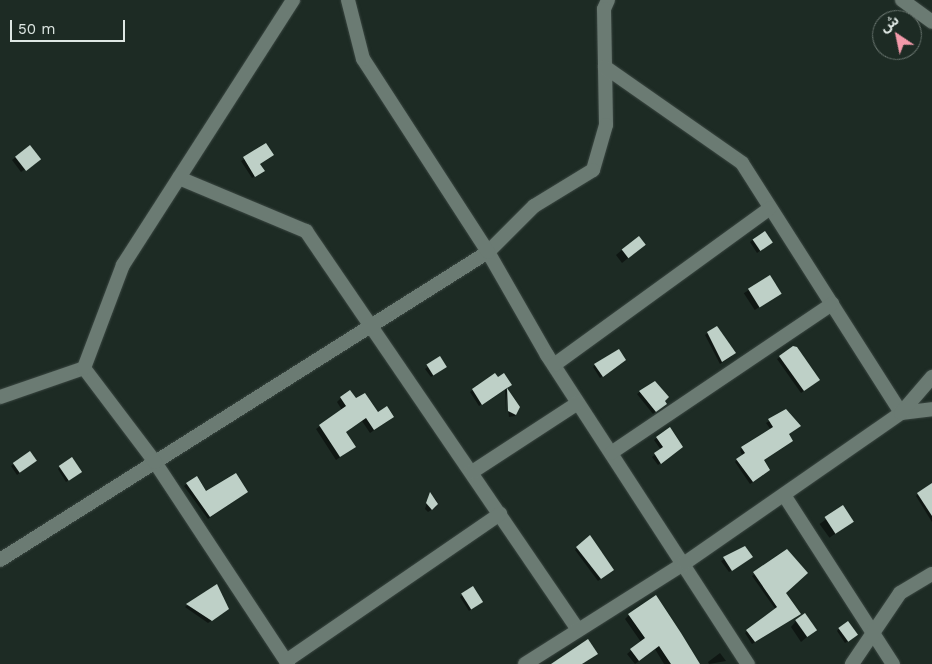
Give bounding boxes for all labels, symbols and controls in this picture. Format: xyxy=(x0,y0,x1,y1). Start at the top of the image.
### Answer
scale bar xyxy=(12,10,128,42)
north arrow xyxy=(872,10,922,60)
text: ش xyxy=(877,11,902,35)
text: 50 m xyxy=(18,20,55,38)

